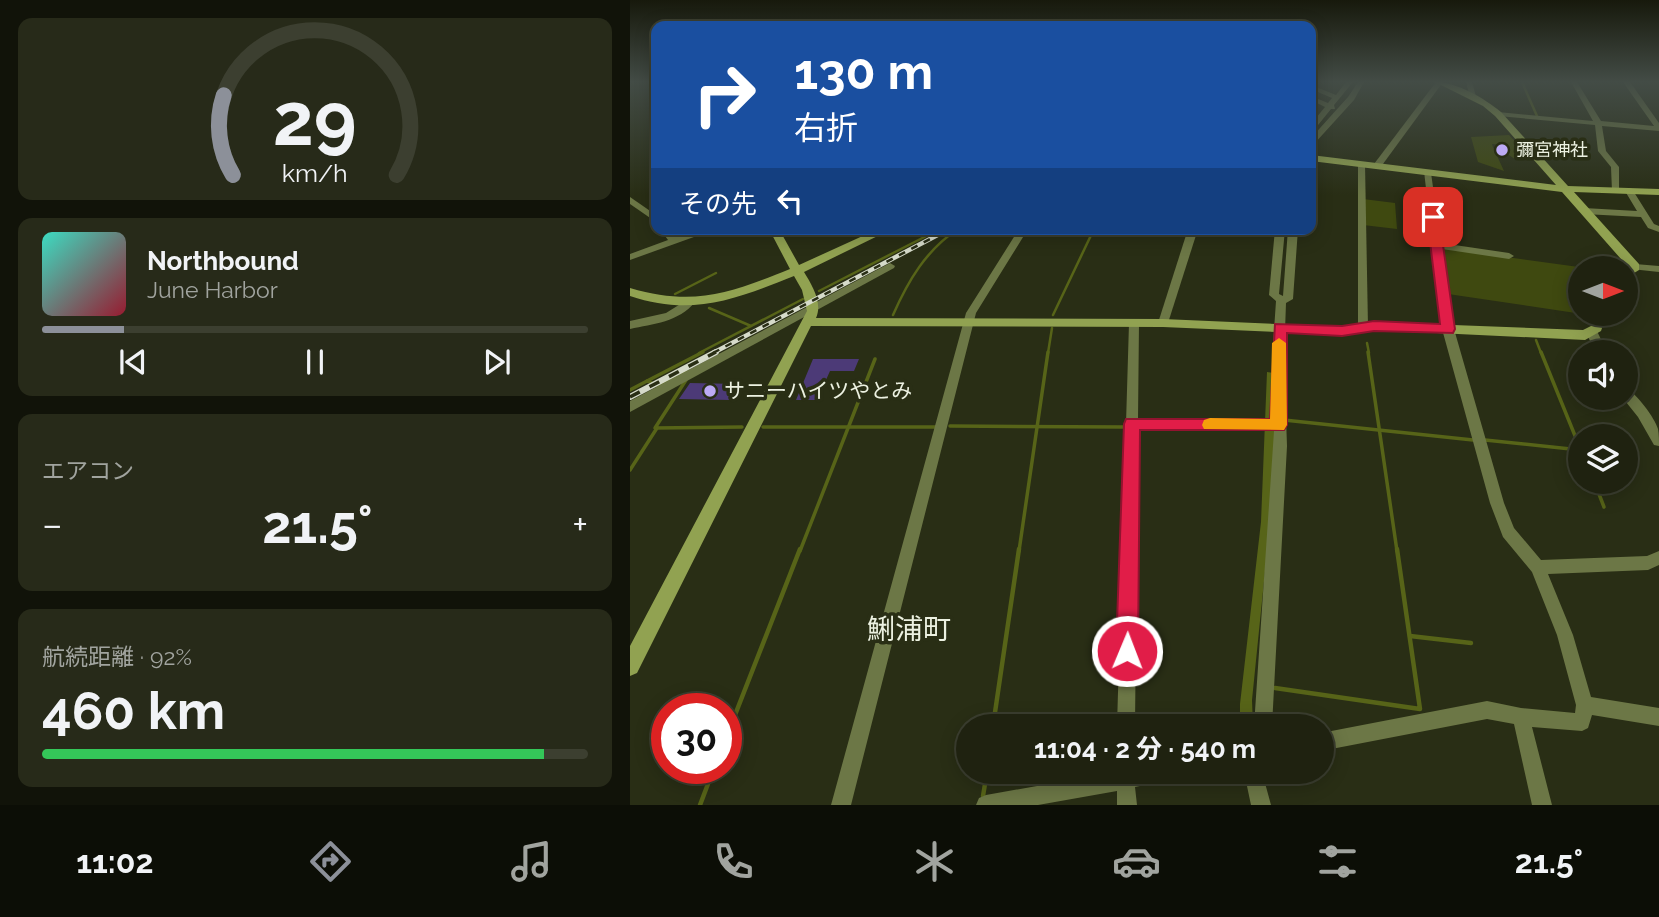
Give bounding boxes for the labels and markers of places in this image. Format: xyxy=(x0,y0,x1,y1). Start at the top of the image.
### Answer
place label: 彌宮神社 xyxy=(1516,139,1588,160)
marker: 彌宮神社 xyxy=(1494,142,1510,158)
pin xyxy=(1403,187,1463,247)
place label: サニーハイツやとみ xyxy=(724,378,912,403)
marker: サニーハイツやとみ xyxy=(702,383,718,399)

